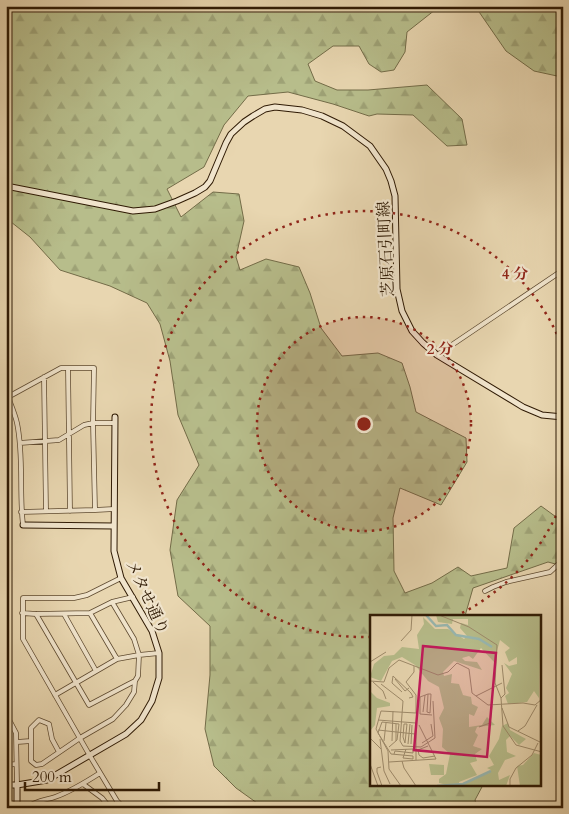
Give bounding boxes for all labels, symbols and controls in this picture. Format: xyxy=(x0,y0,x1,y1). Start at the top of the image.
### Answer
street label: 芝原石引町線 xyxy=(373,200,399,297)
text: 4 分 xyxy=(502,264,528,284)
text: 2 分 xyxy=(427,339,453,359)
centre of rings xyxy=(355,415,373,433)
street label: メタせ通り xyxy=(120,557,174,638)
inset map xyxy=(370,615,542,786)
scale bar xyxy=(25,759,159,791)
text: 200 m xyxy=(32,767,72,787)

